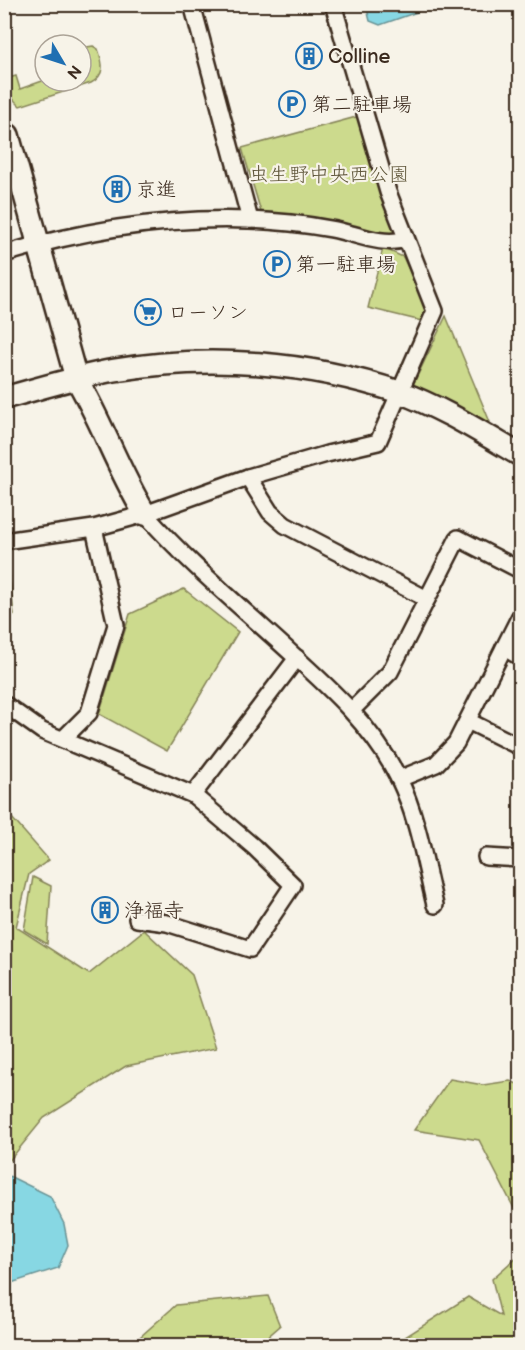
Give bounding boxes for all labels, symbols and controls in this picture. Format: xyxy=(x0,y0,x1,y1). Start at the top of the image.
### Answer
north arrow xyxy=(33,33,93,93)
building icon: Colline xyxy=(294,41,324,71)
place label: Colline xyxy=(328,45,390,69)
text: N xyxy=(62,61,85,82)
parking icon: 第二駐車場 xyxy=(277,89,307,119)
place label: 第二駐車場 xyxy=(312,93,412,117)
park label: 虫生野中央西公園 xyxy=(249,163,409,187)
building icon: 京進 xyxy=(102,174,132,204)
place label: 京進 xyxy=(136,178,176,202)
parking icon: 第一駐車場 xyxy=(262,249,292,279)
place label: 第一駐車場 xyxy=(296,253,396,277)
supermarket icon: ローソン xyxy=(133,297,163,327)
place label: ローソン xyxy=(168,301,248,325)
building icon: 浄福寺 xyxy=(90,895,120,925)
place label: 浄福寺 xyxy=(124,899,184,923)

